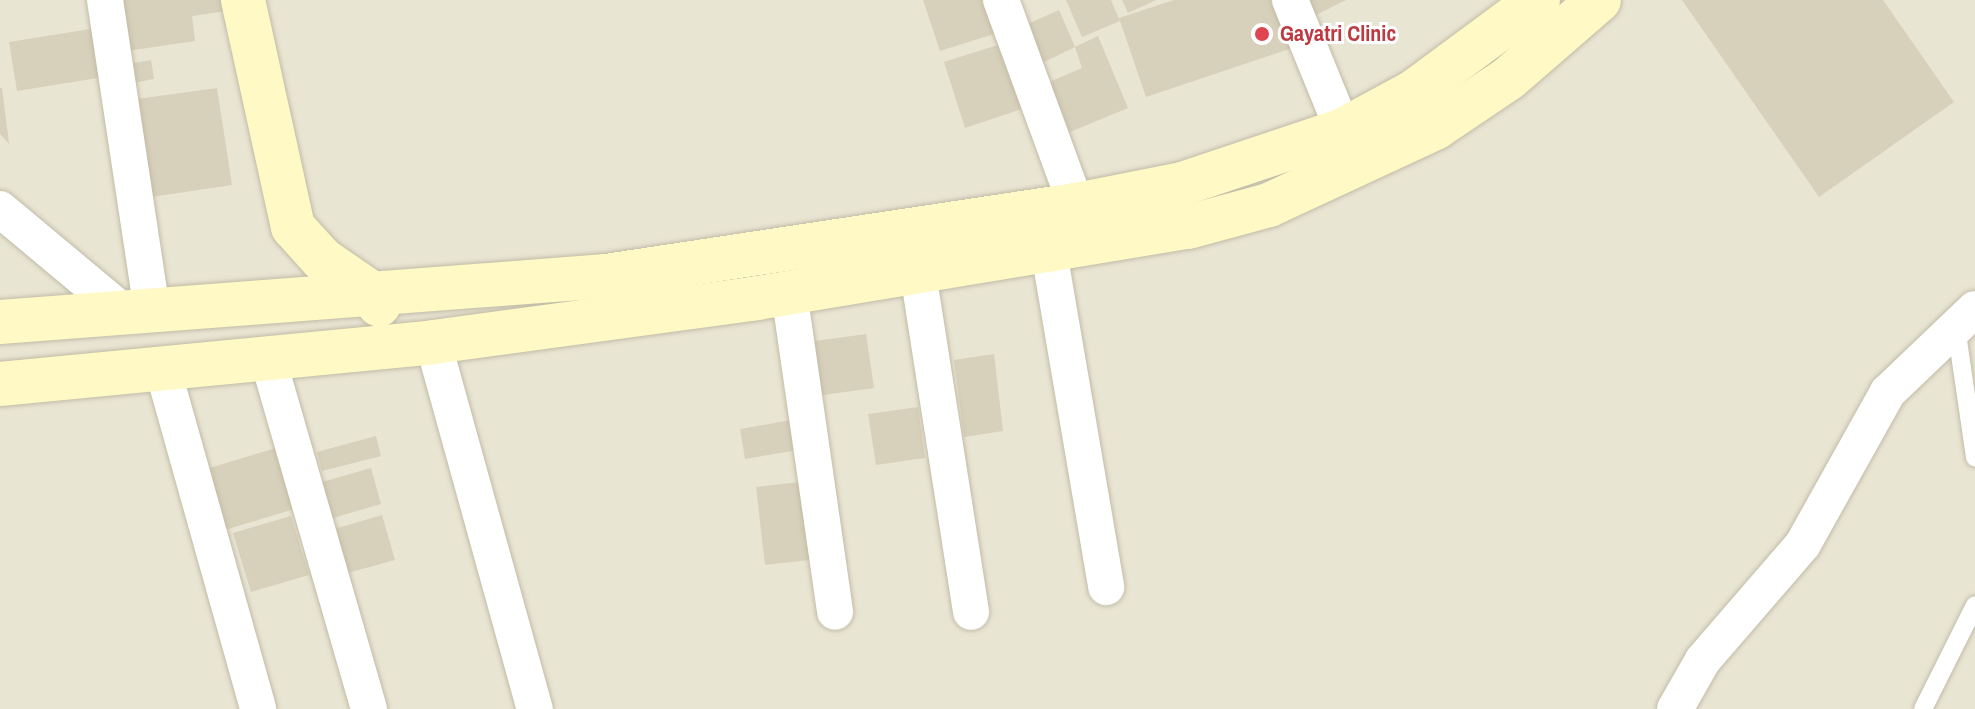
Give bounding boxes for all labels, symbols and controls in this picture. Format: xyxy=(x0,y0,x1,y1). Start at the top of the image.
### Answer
place label: Gayatri Clinic xyxy=(1280,21,1396,47)
marker: Gayatri Clinic xyxy=(1251,23,1273,45)

